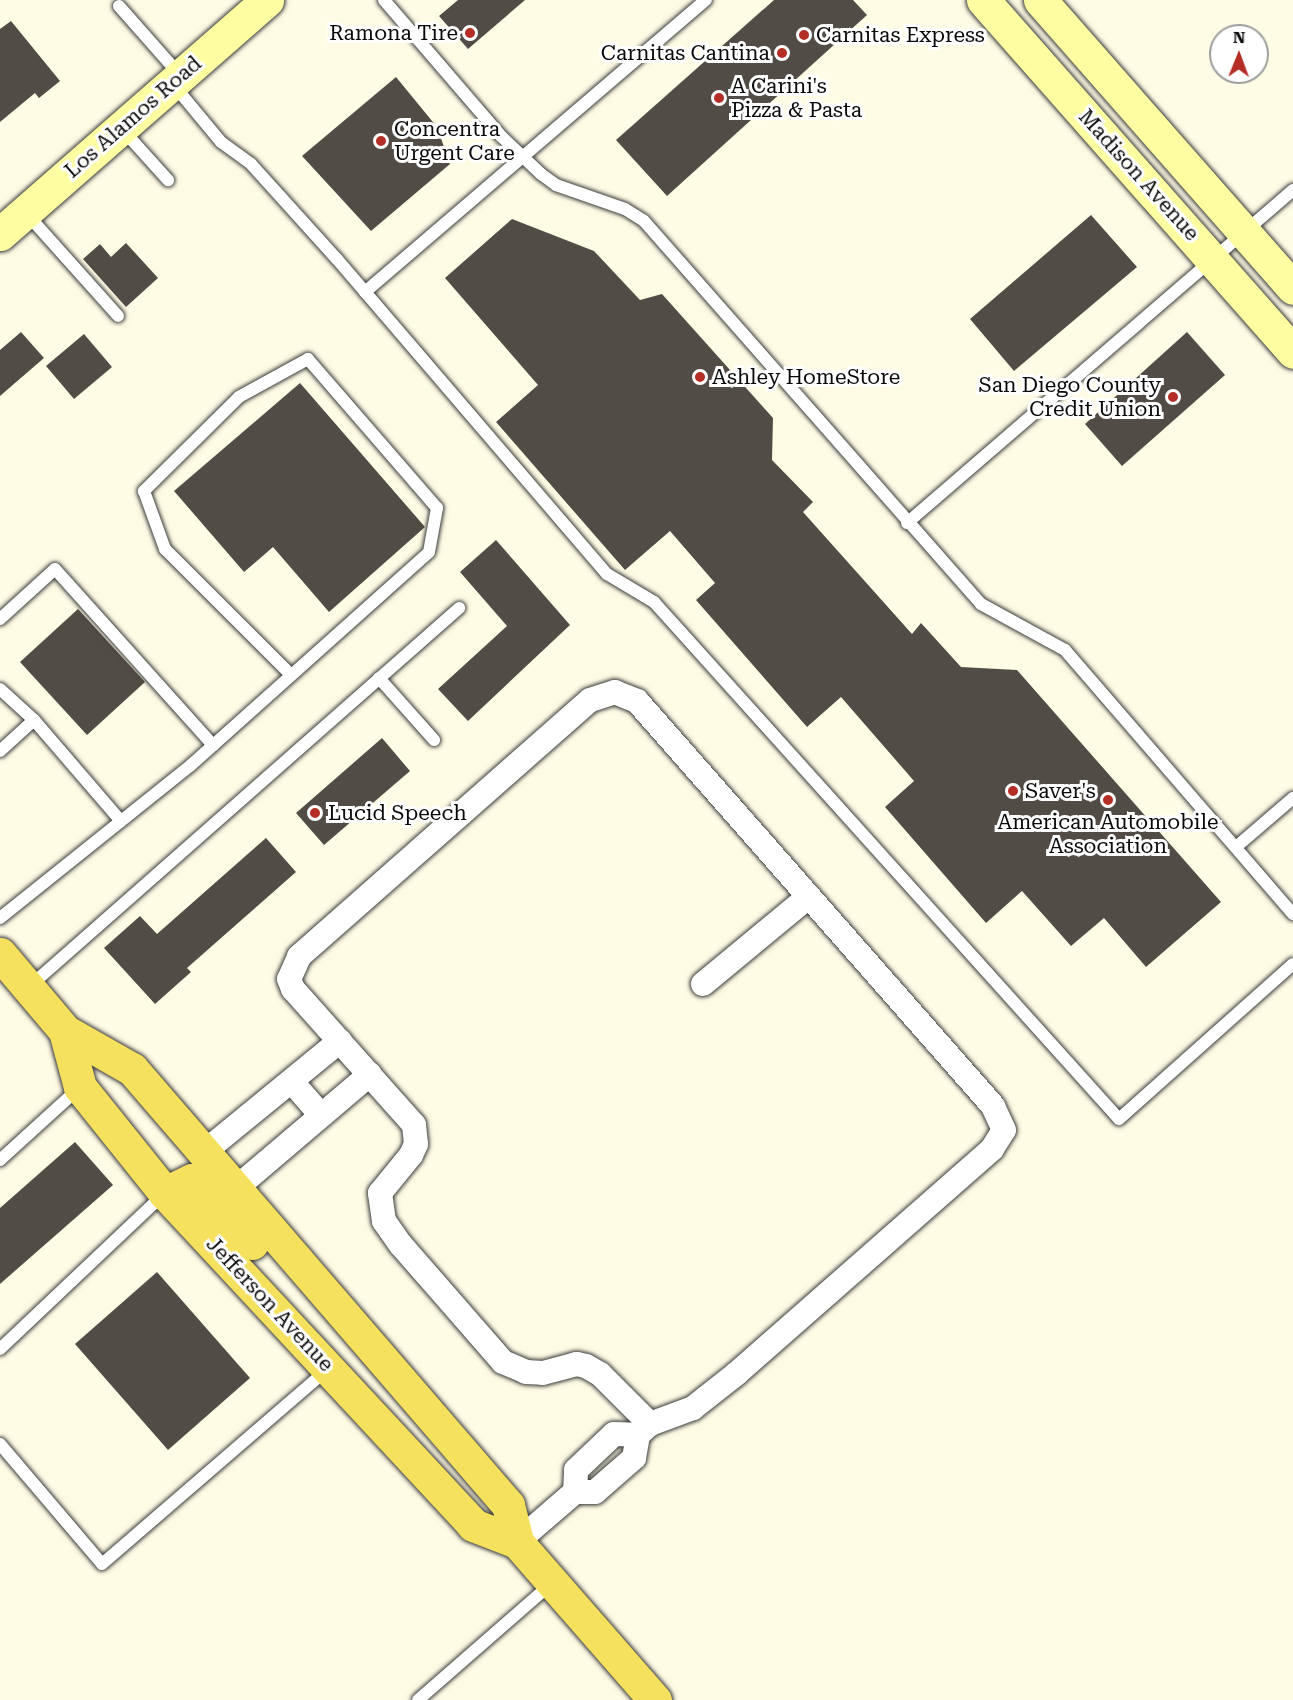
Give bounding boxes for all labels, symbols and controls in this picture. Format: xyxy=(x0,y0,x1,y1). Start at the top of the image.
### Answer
place label: Ramona Tire xyxy=(329,20,458,46)
place label: Carnitas Express xyxy=(816,22,985,48)
north arrow xyxy=(1209,24,1269,84)
marker: Ramona Tire xyxy=(463,26,477,40)
marker: Carnitas Express xyxy=(797,28,811,42)
text: N xyxy=(1233,28,1246,47)
place label: Carnitas Cantina xyxy=(601,40,770,66)
marker: Carnitas Cantina xyxy=(775,46,789,60)
street label: Los Alamos Road xyxy=(59,51,207,183)
place label: A Carini's Pizza & Pasta xyxy=(731,73,862,123)
marker: A Carini's Pizza & Pasta xyxy=(712,91,726,105)
street label: Madison Avenue xyxy=(1073,104,1205,246)
place label: Concentra Urgent Care xyxy=(394,116,515,166)
marker: Concentra Urgent Care xyxy=(372,132,390,150)
place label: Ashley HomeStore xyxy=(712,364,900,390)
marker: Ashley HomeStore xyxy=(693,370,707,384)
place label: San Diego County Credit Union xyxy=(978,372,1161,422)
marker: San Diego County Credit Union xyxy=(1166,390,1180,404)
place label: Saver's xyxy=(1025,778,1096,804)
marker: Saver's xyxy=(1006,784,1020,798)
marker: American Automobile Association xyxy=(1101,793,1115,807)
place label: Lucid Speech xyxy=(328,800,467,826)
marker: Lucid Speech xyxy=(306,804,324,822)
place label: American Automobile Association xyxy=(997,809,1219,859)
street label: Jefferson Avenue xyxy=(201,1231,339,1377)

